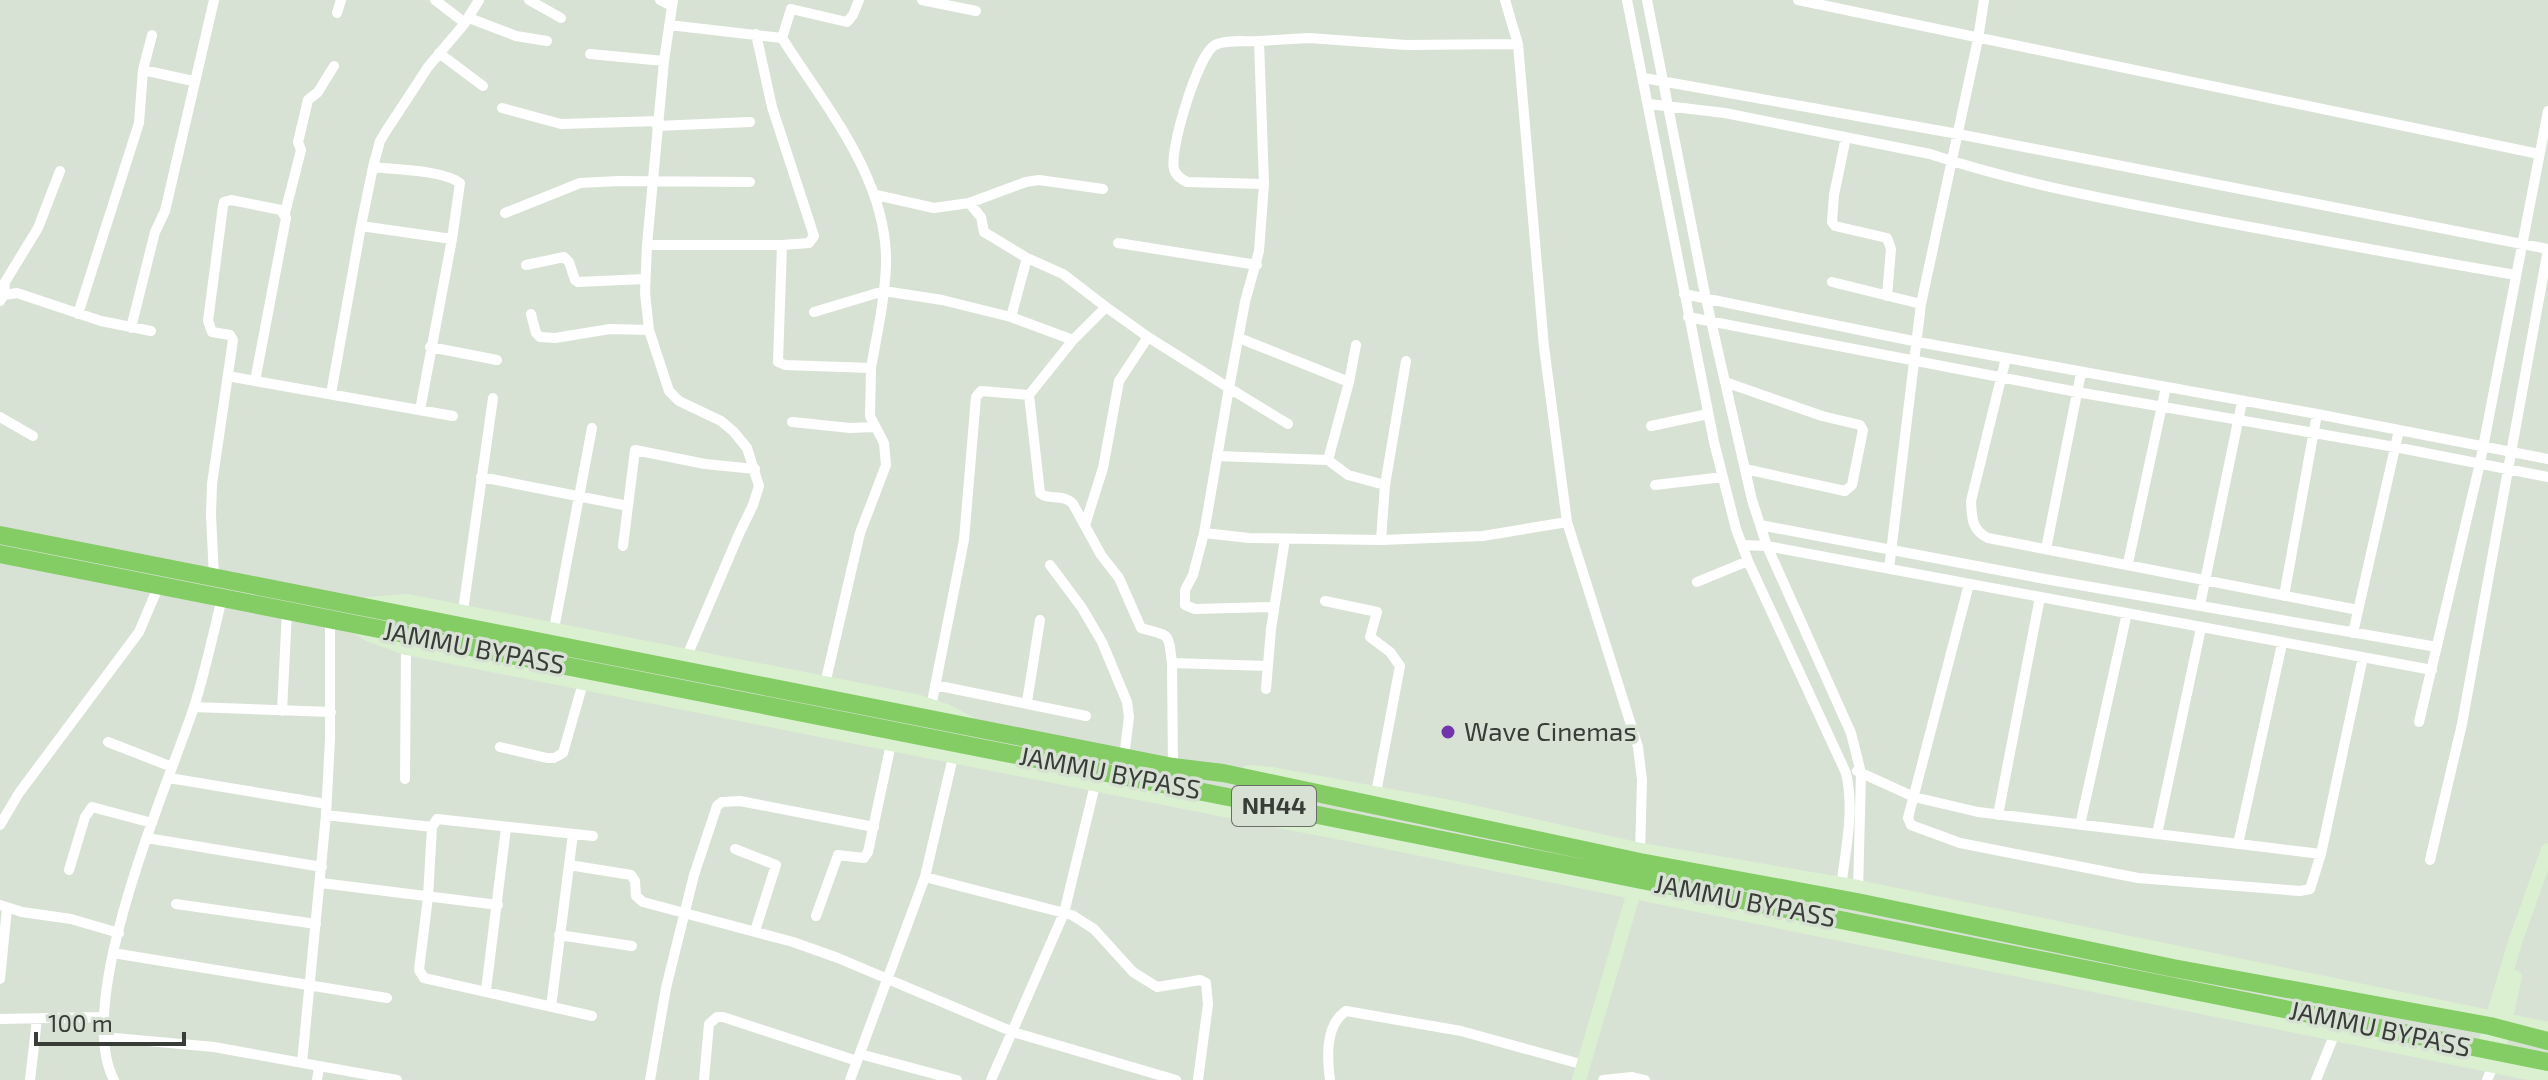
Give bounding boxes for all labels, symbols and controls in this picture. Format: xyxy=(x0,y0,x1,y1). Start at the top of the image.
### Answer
street label: JAMMU BYPASS xyxy=(381,614,568,679)
place label: Wave Cinemas xyxy=(1464,715,1637,746)
marker: Wave Cinemas xyxy=(1439,723,1457,741)
street label: JAMMU BYPASS xyxy=(1017,739,1204,804)
road number: NH44 xyxy=(1232,786,1316,826)
street label: JAMMU BYPASS xyxy=(1652,867,1839,932)
street label: JAMMU BYPASS xyxy=(2287,993,2474,1062)
scale bar xyxy=(36,996,184,1046)
text: 100 m xyxy=(48,1008,113,1037)

